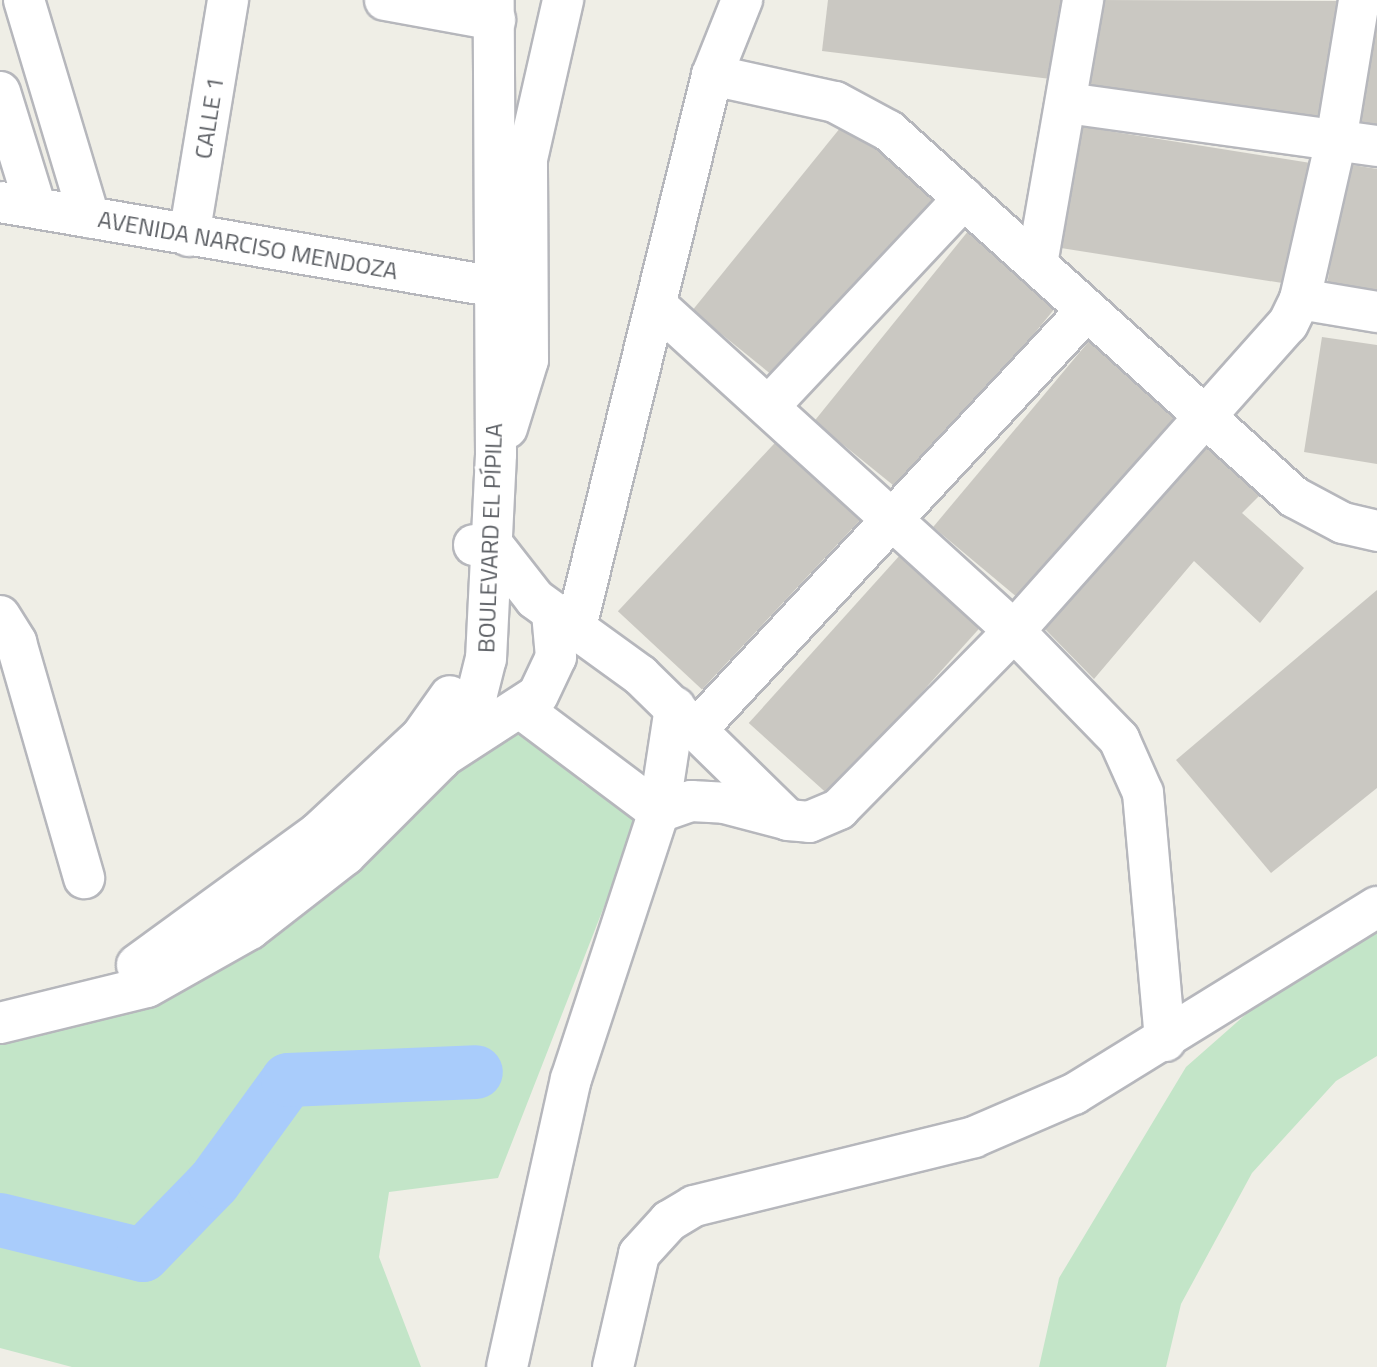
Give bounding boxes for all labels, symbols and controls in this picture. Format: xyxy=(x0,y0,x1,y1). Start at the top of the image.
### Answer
street label: CALLE 1 xyxy=(188,75,230,161)
street label: AVENIDA NARCISO MENDOZA xyxy=(96,204,400,286)
street label: BOULEVARD EL PÍPILA xyxy=(472,423,508,653)

